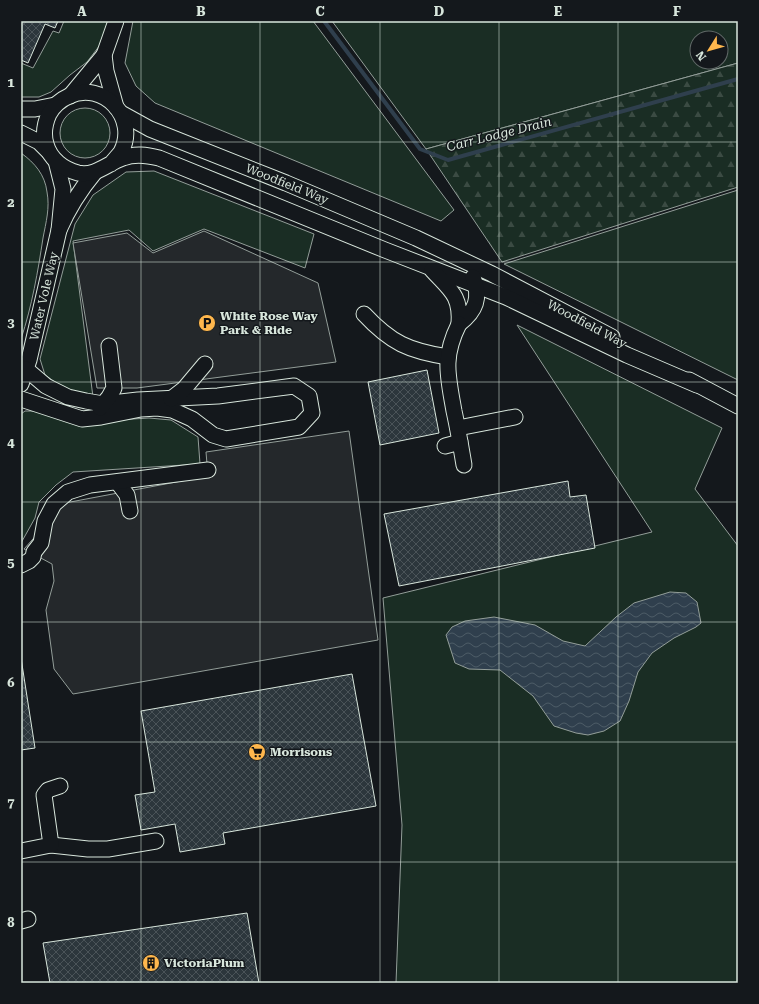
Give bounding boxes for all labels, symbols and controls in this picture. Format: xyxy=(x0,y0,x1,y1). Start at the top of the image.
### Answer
text: A xyxy=(77,4,87,19)
text: B xyxy=(196,4,206,19)
text: C xyxy=(315,4,325,19)
text: D xyxy=(434,4,444,19)
text: E xyxy=(554,4,562,19)
text: F xyxy=(673,4,681,19)
north arrow xyxy=(689,30,729,70)
text: N xyxy=(693,48,709,63)
text: 1 xyxy=(7,75,15,90)
water label: Carr Lodge Drain xyxy=(445,114,553,154)
street label: Woodfield Way xyxy=(244,161,331,207)
text: 2 xyxy=(7,195,15,210)
street label: Water Vole Way xyxy=(27,250,61,342)
street label: Woodfield Way xyxy=(545,297,630,351)
place label: White Rose Way Park & Ride xyxy=(220,309,319,337)
parking icon: White Rose Way Park & Ride xyxy=(197,313,217,333)
text: 3 xyxy=(7,315,15,330)
text: 4 xyxy=(7,435,15,450)
text: 5 xyxy=(7,555,15,570)
text: 6 xyxy=(7,675,15,690)
supermarket icon: Morrisons xyxy=(247,742,267,762)
place label: Morrisons xyxy=(270,745,332,759)
text: 7 xyxy=(7,795,15,810)
text: 8 xyxy=(7,915,15,930)
building icon: VictoriaPlum xyxy=(141,953,161,973)
place label: VictoriaPlum xyxy=(164,956,245,970)

